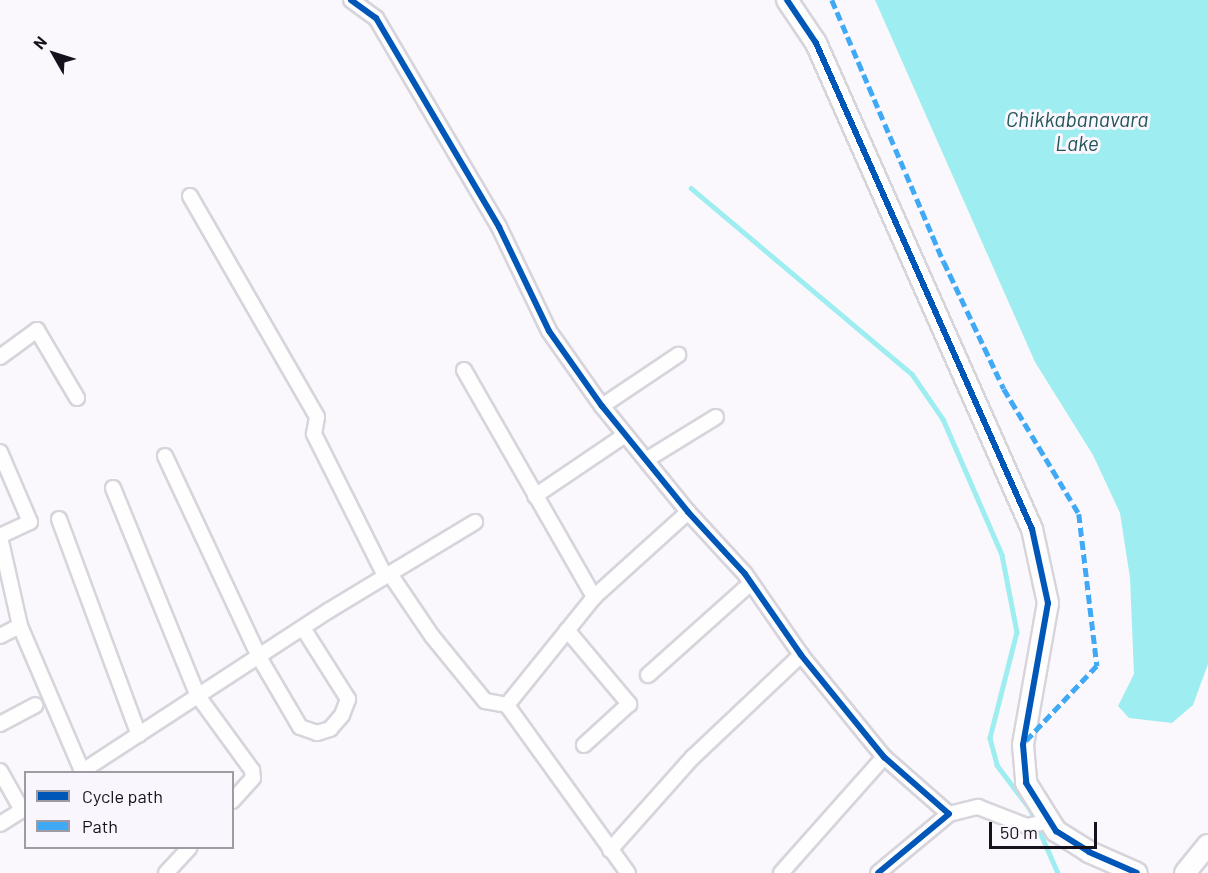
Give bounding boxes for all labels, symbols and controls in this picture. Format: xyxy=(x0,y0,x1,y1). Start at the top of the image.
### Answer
north arrow xyxy=(24,24,84,84)
text: N xyxy=(29,32,50,52)
water label: Chikkabanavara Lake xyxy=(1006,106,1148,156)
legend xyxy=(24,771,234,849)
text: Cycle path xyxy=(82,785,163,807)
scale bar xyxy=(992,810,1100,848)
text: Path xyxy=(82,815,118,837)
text: 50 m xyxy=(1000,821,1038,843)

